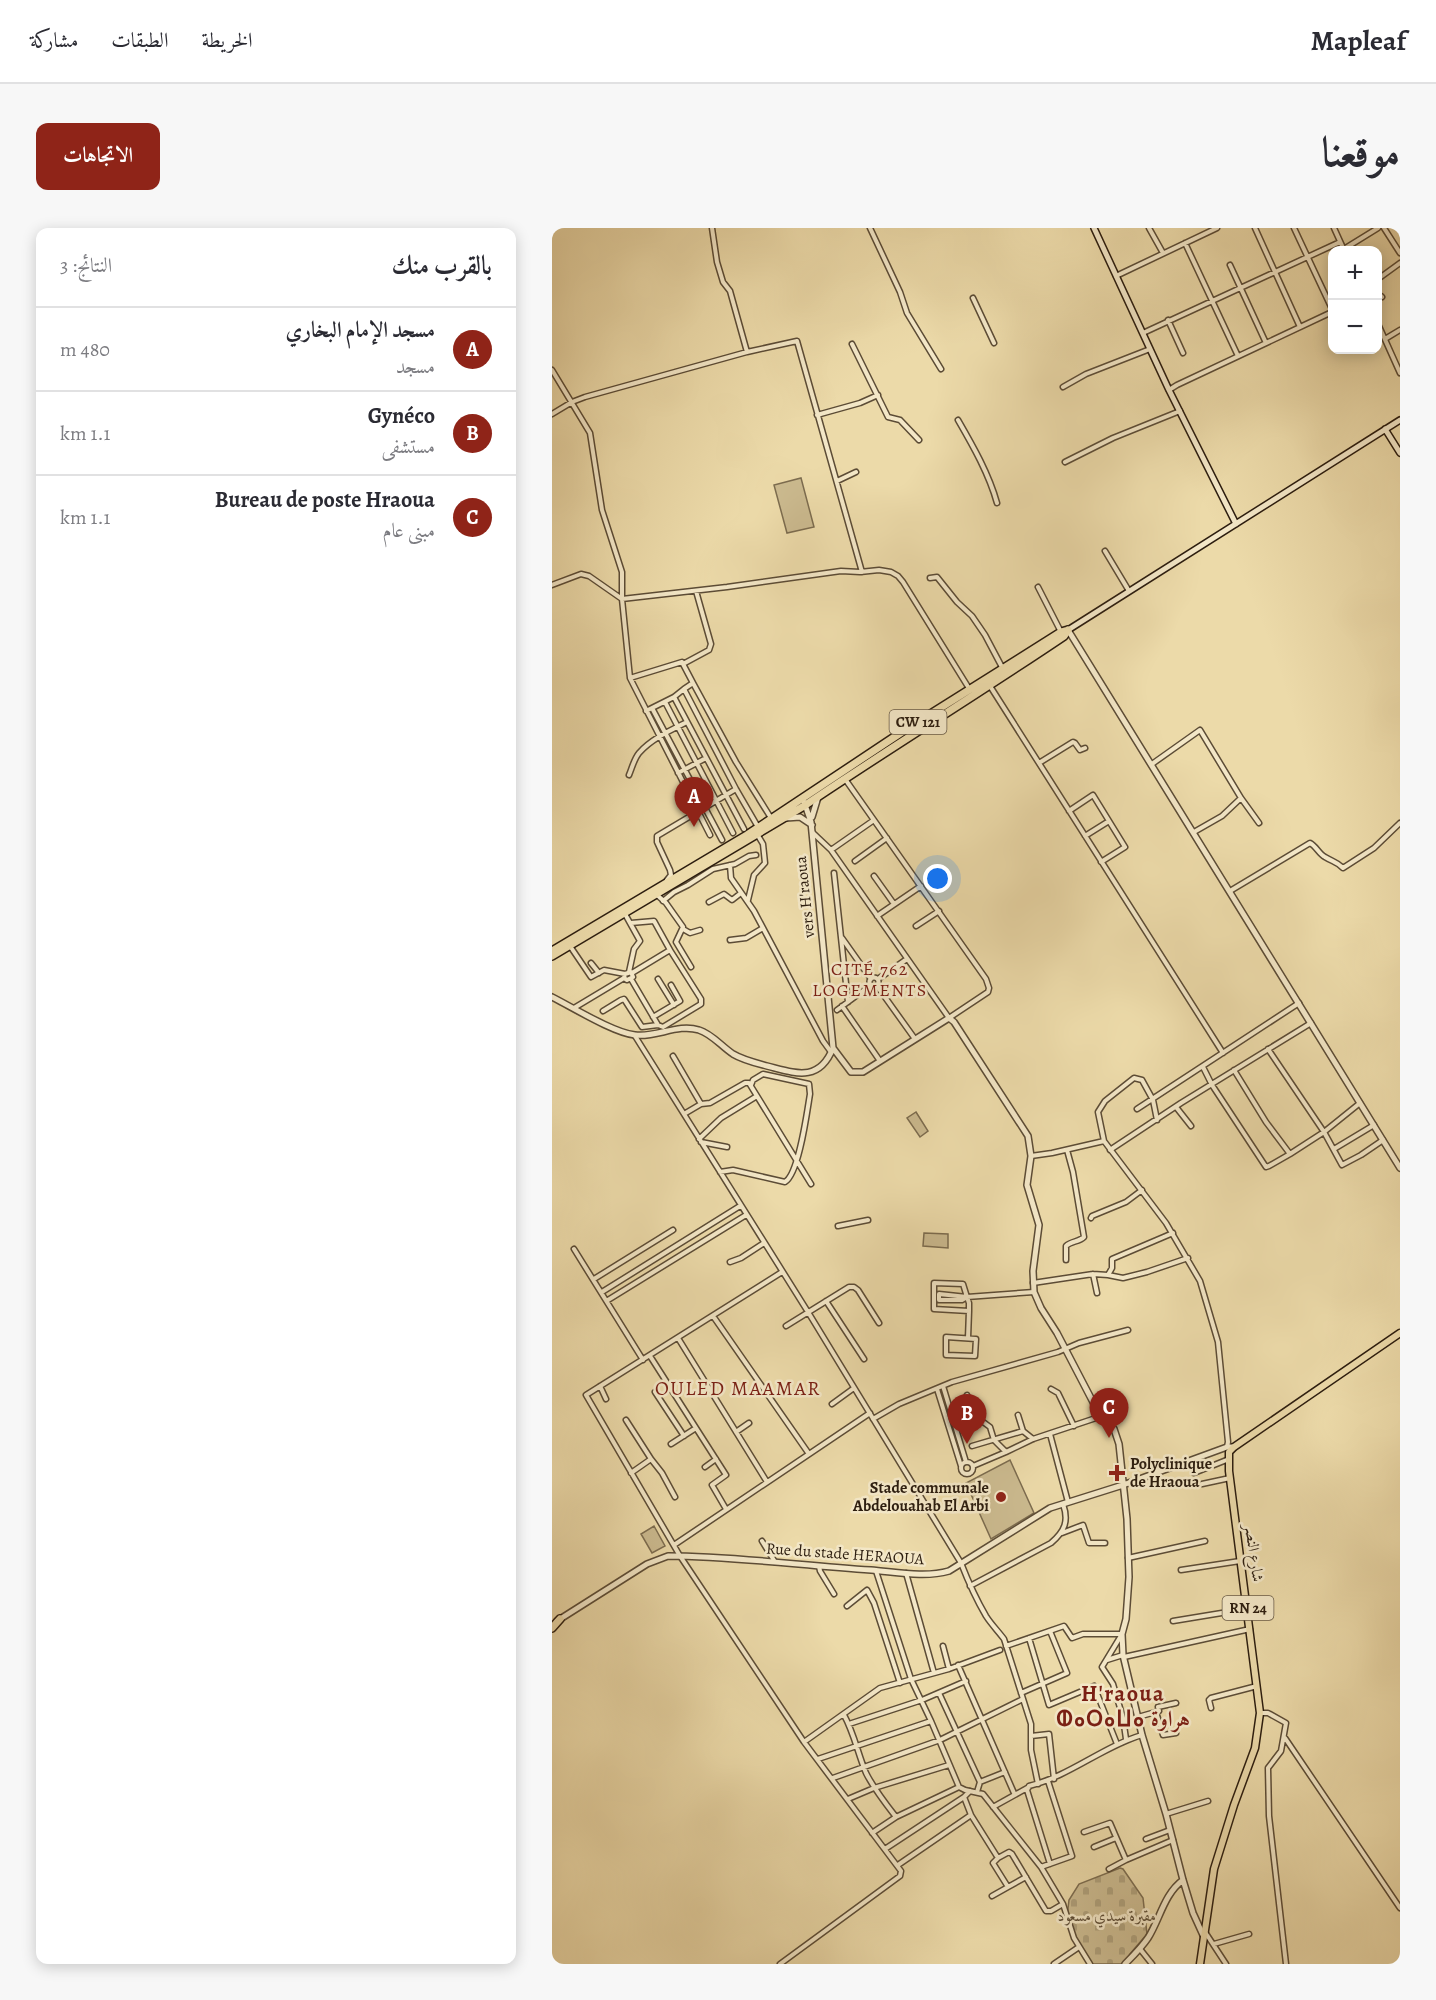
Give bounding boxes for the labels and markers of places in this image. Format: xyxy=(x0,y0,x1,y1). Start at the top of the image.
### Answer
pin: A xyxy=(674,778,714,827)
pin: C xyxy=(1090,1388,1128,1438)
pin: B xyxy=(948,1394,986,1444)
place label: Polyclinique de Hraoua xyxy=(1130,1453,1212,1493)
marker: Polyclinique de Hraoua xyxy=(1108,1464,1126,1482)
place label: Stade communale Abdelouahab El Arbi xyxy=(852,1477,989,1517)
marker: Stade communale Abdelouahab El Arbi xyxy=(994,1490,1008,1504)

